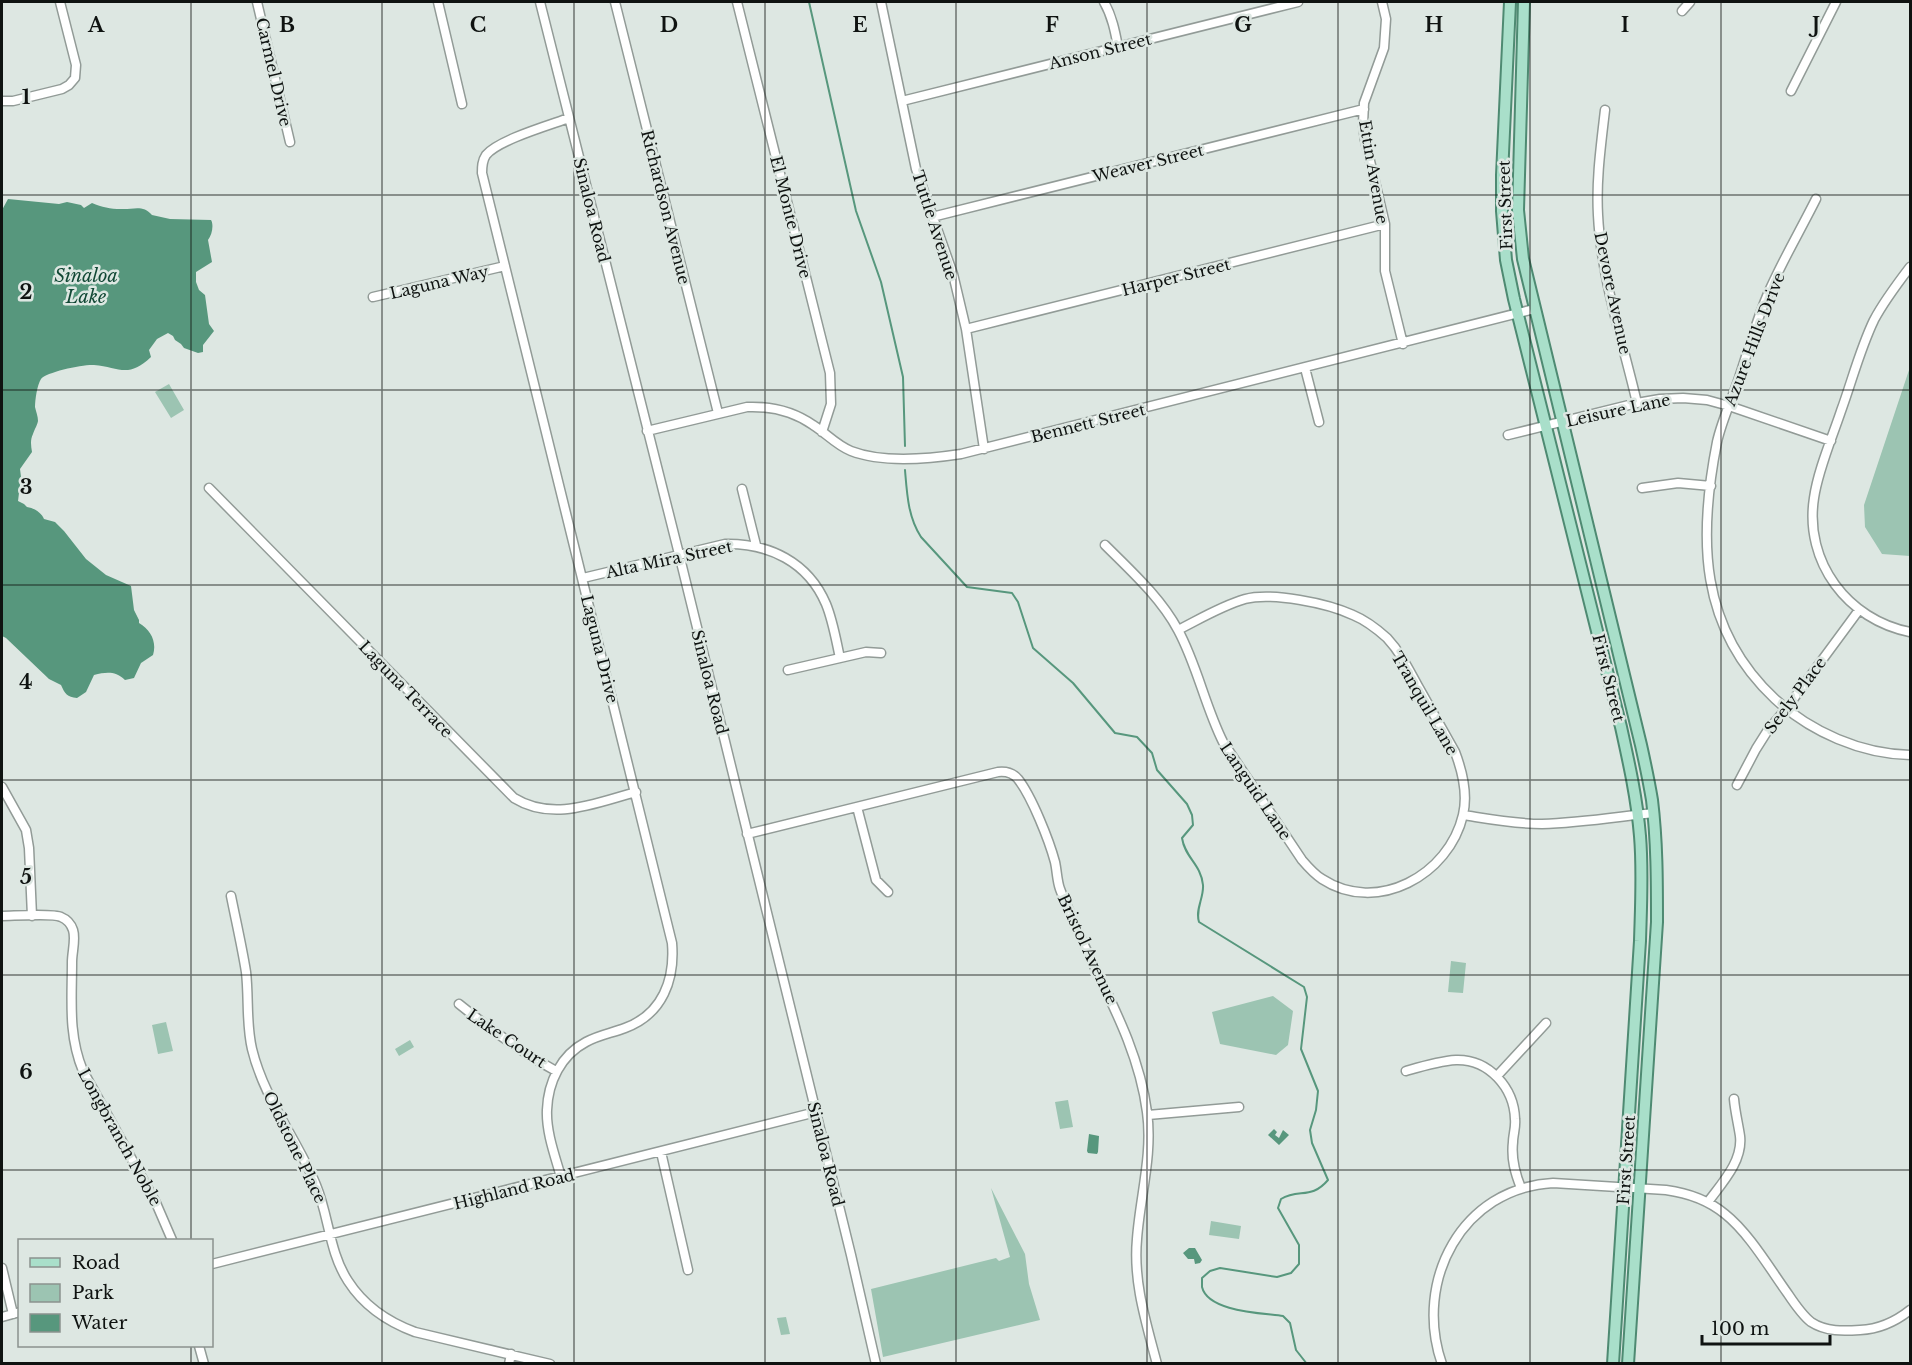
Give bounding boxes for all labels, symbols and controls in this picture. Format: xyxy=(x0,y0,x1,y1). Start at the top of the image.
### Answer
text: A xyxy=(87,13,105,37)
text: B xyxy=(279,13,295,37)
text: C xyxy=(470,13,486,37)
text: D xyxy=(660,13,678,37)
text: E xyxy=(852,13,868,37)
text: F xyxy=(1045,13,1059,37)
text: G xyxy=(1234,13,1252,37)
text: H xyxy=(1425,13,1444,37)
text: I xyxy=(1621,13,1629,37)
text: J xyxy=(1808,13,1820,37)
street label: Carmel Drive xyxy=(252,16,296,128)
street label: Anson Street xyxy=(1046,29,1153,74)
text: 1 xyxy=(22,85,31,109)
street label: Ettin Avenue xyxy=(1355,119,1393,225)
street label: Richardson Avenue xyxy=(637,128,695,286)
street label: Weaver Street xyxy=(1089,140,1206,187)
street label: El Monte Drive xyxy=(766,154,816,280)
street label: Sinaloa Road xyxy=(569,156,615,265)
street label: First Street xyxy=(1493,160,1517,250)
street label: Tuttle Avenue xyxy=(908,168,962,282)
street label: Devore Avenue xyxy=(1590,230,1636,356)
street label: Harper Street xyxy=(1120,254,1232,300)
street label: Laguna Way xyxy=(388,261,491,303)
water label: Sinaloa Lake xyxy=(54,265,118,308)
street label: Azure Hills Drive xyxy=(1719,269,1789,410)
text: 2 xyxy=(19,280,33,304)
street label: Leisure Lane xyxy=(1564,389,1672,431)
street label: Bennett Street xyxy=(1029,399,1147,447)
text: 3 xyxy=(20,475,32,499)
street label: Alta Mira Street xyxy=(603,536,734,582)
street label: Laguna Drive xyxy=(577,593,623,705)
street label: Sinaloa Road xyxy=(687,628,733,737)
street label: First Street xyxy=(1588,632,1630,724)
street label: Laguna Terrace xyxy=(355,636,457,742)
street label: Tranquil Lane xyxy=(1387,648,1463,758)
street label: Seely Place xyxy=(1760,653,1830,737)
text: 4 xyxy=(19,670,33,694)
street label: Languid Lane xyxy=(1216,738,1296,844)
text: 5 xyxy=(20,865,32,889)
street label: Bristol Avenue xyxy=(1054,891,1122,1007)
street label: Lake Court xyxy=(464,1004,550,1072)
text: 6 xyxy=(19,1060,33,1084)
street label: Longbranch Noble xyxy=(74,1065,166,1209)
street label: Oldstone Place xyxy=(259,1088,331,1206)
street label: Sinaloa Road xyxy=(803,1100,849,1209)
street label: First Street xyxy=(1613,1114,1639,1206)
street label: Highland Road xyxy=(451,1164,577,1214)
legend xyxy=(18,1239,213,1347)
text: Road xyxy=(72,1252,120,1274)
text: Park xyxy=(72,1282,114,1304)
scale bar xyxy=(1702,1308,1830,1346)
text: Water xyxy=(71,1312,128,1334)
text: 100 m xyxy=(1711,1318,1769,1340)

